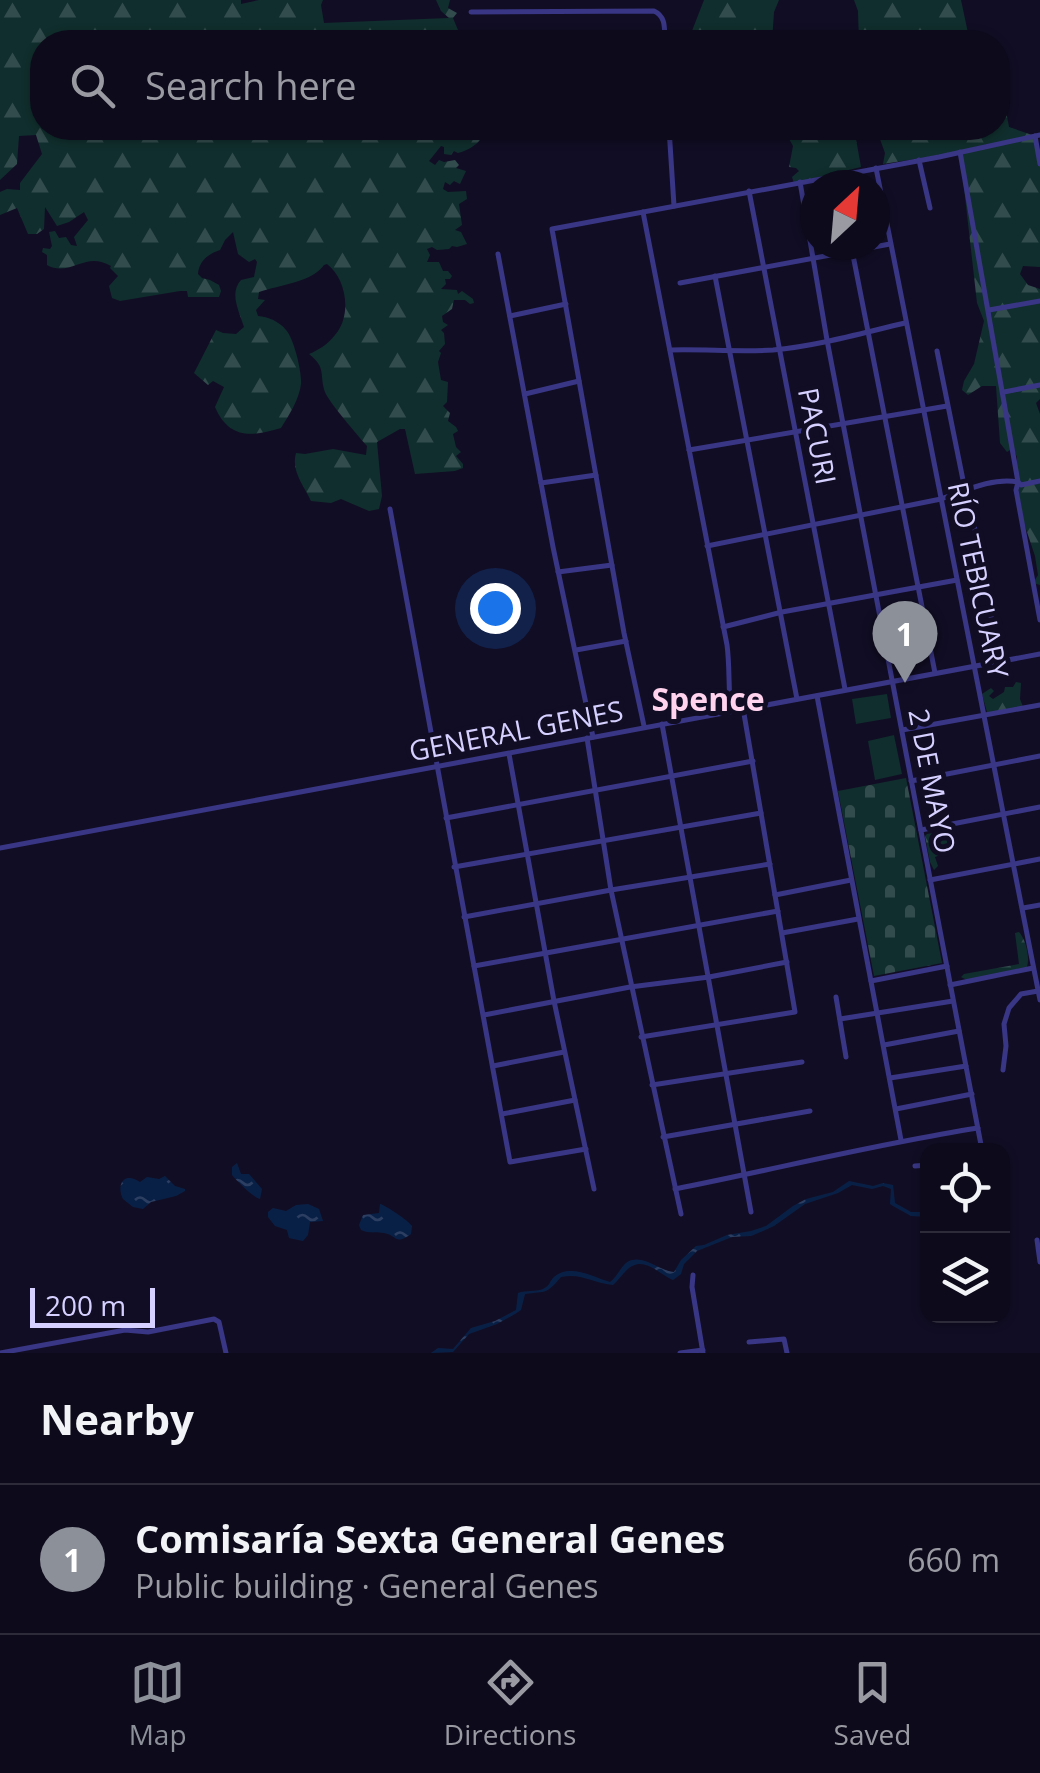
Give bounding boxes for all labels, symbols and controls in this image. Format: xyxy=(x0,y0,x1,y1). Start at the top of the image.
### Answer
search box xyxy=(30,30,1010,140)
icon: search xyxy=(65,58,120,113)
text: Search here xyxy=(145,59,357,111)
north arrow xyxy=(800,170,890,260)
street label: PACURI xyxy=(790,384,846,487)
street label: RÍO TEBICUARY xyxy=(940,478,1018,682)
your location xyxy=(470,583,521,634)
pin: 1 xyxy=(872,600,938,683)
district label: Spence xyxy=(651,677,765,720)
street label: GENERAL GENES xyxy=(406,691,626,769)
street label: 2 DE MAYO xyxy=(900,705,966,856)
map controls xyxy=(920,1143,1010,1323)
button: locate xyxy=(920,1143,1010,1233)
button: layers xyxy=(920,1233,1010,1323)
scale bar xyxy=(30,1283,155,1328)
text: 200 m xyxy=(45,1286,126,1324)
text: Nearby xyxy=(40,1390,194,1447)
text: Comisaría Sexta General Genes xyxy=(135,1512,725,1564)
text: 1 xyxy=(63,1538,82,1581)
text: 660 m xyxy=(907,1538,1000,1581)
text: Public building · General Genes xyxy=(135,1564,598,1607)
tab: Map xyxy=(129,1655,187,1753)
tab: Directions xyxy=(444,1655,576,1753)
tab: Saved xyxy=(834,1655,911,1753)

